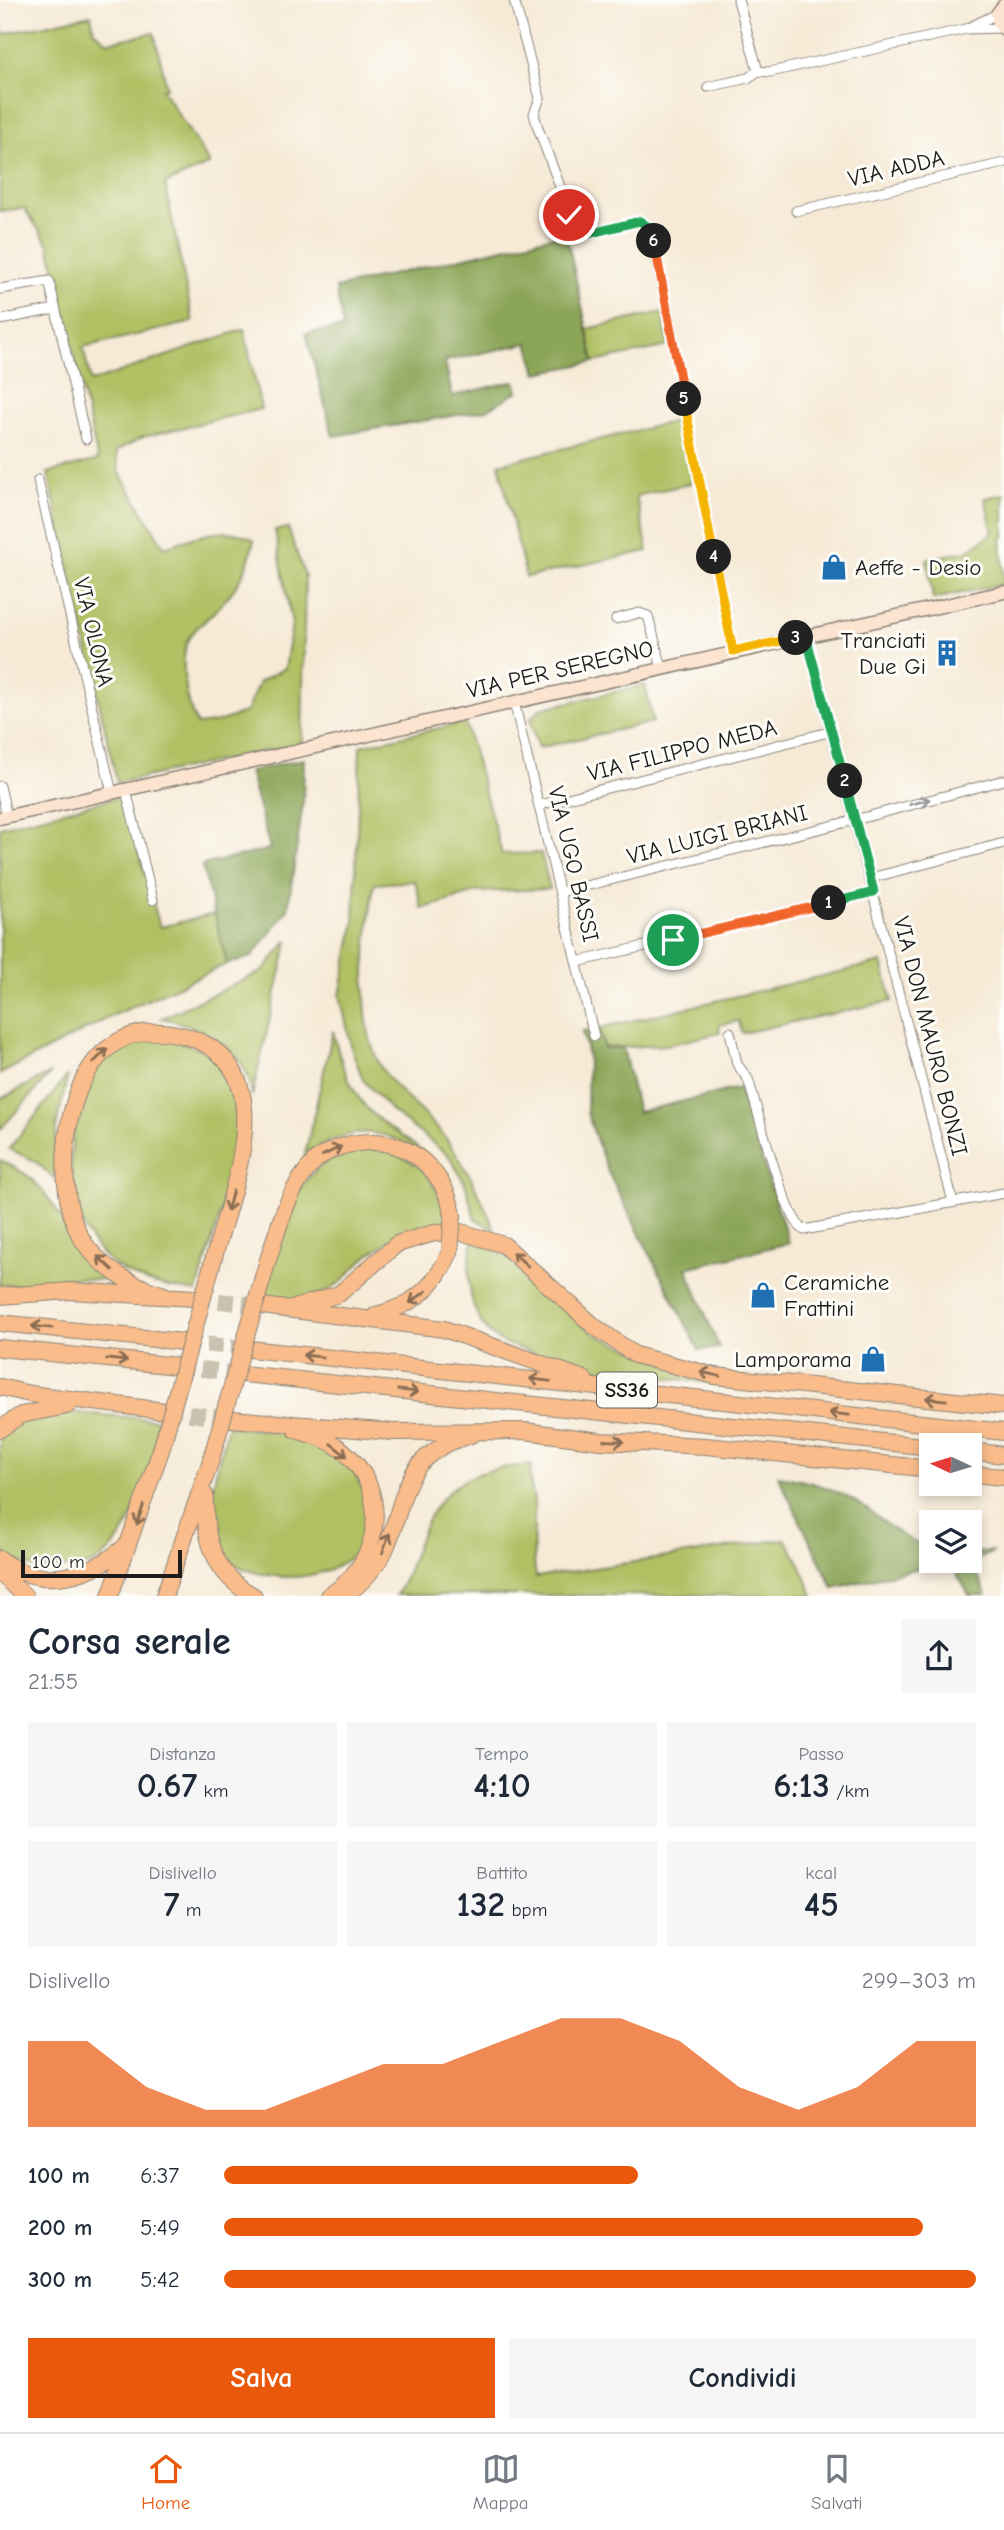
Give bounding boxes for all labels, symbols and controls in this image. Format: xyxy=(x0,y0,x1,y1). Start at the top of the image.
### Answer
street label: VIA ADDA xyxy=(845,144,947,193)
pin xyxy=(539,185,599,245)
icon: check xyxy=(550,196,588,234)
pin: 6 xyxy=(636,224,672,258)
text: 6 xyxy=(649,229,658,251)
pin: 5 xyxy=(666,382,702,416)
text: 5 xyxy=(678,387,689,409)
pin: 4 xyxy=(696,540,732,574)
text: 4 xyxy=(709,545,718,567)
shop icon: Aeffe - Desio xyxy=(819,552,849,582)
place label: Aeffe - Desio xyxy=(855,554,981,581)
street label: VIA OLONA xyxy=(68,575,119,689)
pin: 3 xyxy=(778,620,814,656)
text: 3 xyxy=(791,626,800,648)
place label: Tranciati Due Gi xyxy=(841,627,926,680)
street label: VIA PER SEREGNO xyxy=(464,635,656,704)
building icon: Tranciati Due Gi xyxy=(932,638,962,668)
street label: VIA FILIPPO MEDA xyxy=(585,714,780,787)
pin: 2 xyxy=(828,764,862,798)
text: 2 xyxy=(840,769,849,791)
street label: VIA UGO BASSI xyxy=(542,783,605,945)
one-way arrow xyxy=(908,795,931,808)
street label: VIA LUIGI BRIANI xyxy=(624,799,810,870)
pin: 1 xyxy=(812,886,846,920)
text: 1 xyxy=(825,891,832,913)
pin xyxy=(643,910,703,970)
street label: VIA DON MAURO BONZI xyxy=(888,914,973,1159)
icon: arrive xyxy=(654,921,692,959)
one-way arrow xyxy=(92,1048,109,1065)
one-way arrow xyxy=(321,1144,342,1157)
one-way arrow xyxy=(222,1190,235,1212)
one-way arrow xyxy=(511,1251,529,1267)
one-way arrow xyxy=(96,1255,114,1271)
place label: Ceramiche Frattini xyxy=(784,1269,889,1322)
shop icon: Ceramiche Frattini xyxy=(748,1280,778,1310)
one-way arrow xyxy=(409,1290,428,1304)
one-way arrow xyxy=(31,1321,54,1334)
shop icon: Lamporama xyxy=(858,1344,888,1374)
place label: Lamporama xyxy=(734,1346,852,1373)
one-way arrow xyxy=(303,1349,325,1362)
one-way arrow xyxy=(105,1354,127,1367)
one-way arrow xyxy=(699,1367,722,1380)
road number: SS36 xyxy=(597,1372,657,1408)
one-way arrow xyxy=(529,1373,551,1386)
one-way arrow xyxy=(396,1385,419,1398)
one-way arrow xyxy=(925,1393,948,1406)
one-way arrow xyxy=(828,1407,851,1420)
north arrow xyxy=(919,1433,982,1496)
map controls xyxy=(919,1433,982,1573)
one-way arrow xyxy=(602,1435,625,1448)
one-way arrow xyxy=(330,1442,348,1457)
one-way arrow xyxy=(132,1504,145,1526)
button: layers xyxy=(919,1510,982,1573)
one-way arrow xyxy=(381,1532,393,1554)
scale bar xyxy=(21,1546,182,1578)
text: 100 m xyxy=(32,1551,85,1573)
button: share xyxy=(902,1619,976,1693)
text: Corsa serale xyxy=(28,1620,231,1664)
text: 21:55 xyxy=(28,1668,78,1695)
text: Distanza xyxy=(149,1743,216,1765)
text: Tempo xyxy=(475,1743,529,1765)
text: Passo xyxy=(799,1743,844,1765)
text: 0.67 xyxy=(137,1765,197,1806)
text: 4:10 xyxy=(473,1765,531,1806)
text: 6:13 xyxy=(773,1765,830,1806)
text: km xyxy=(197,1780,229,1802)
text: /km xyxy=(830,1780,869,1802)
text: Dislivello xyxy=(149,1862,217,1884)
text: Battito xyxy=(476,1862,528,1884)
text: kcal xyxy=(805,1862,837,1884)
text: 7 xyxy=(164,1884,180,1925)
text: 132 xyxy=(457,1884,505,1925)
text: 45 xyxy=(804,1884,839,1925)
text: m xyxy=(180,1899,202,1921)
text: bpm xyxy=(505,1899,547,1921)
text: Dislivello xyxy=(28,1967,110,1994)
text: 299–303 m xyxy=(862,1967,976,1994)
text: 100 m xyxy=(28,2162,90,2189)
text: 6:37 xyxy=(140,2162,179,2189)
text: 200 m xyxy=(28,2214,92,2241)
text: 5:49 xyxy=(140,2214,180,2241)
text: 300 m xyxy=(28,2266,92,2293)
text: 5:42 xyxy=(140,2266,180,2293)
button: Salva xyxy=(28,2338,495,2418)
button: Condividi xyxy=(509,2338,976,2418)
tab: Home xyxy=(141,2450,190,2514)
tab: Mappa xyxy=(473,2450,529,2514)
tab: Salvati xyxy=(811,2450,863,2514)

